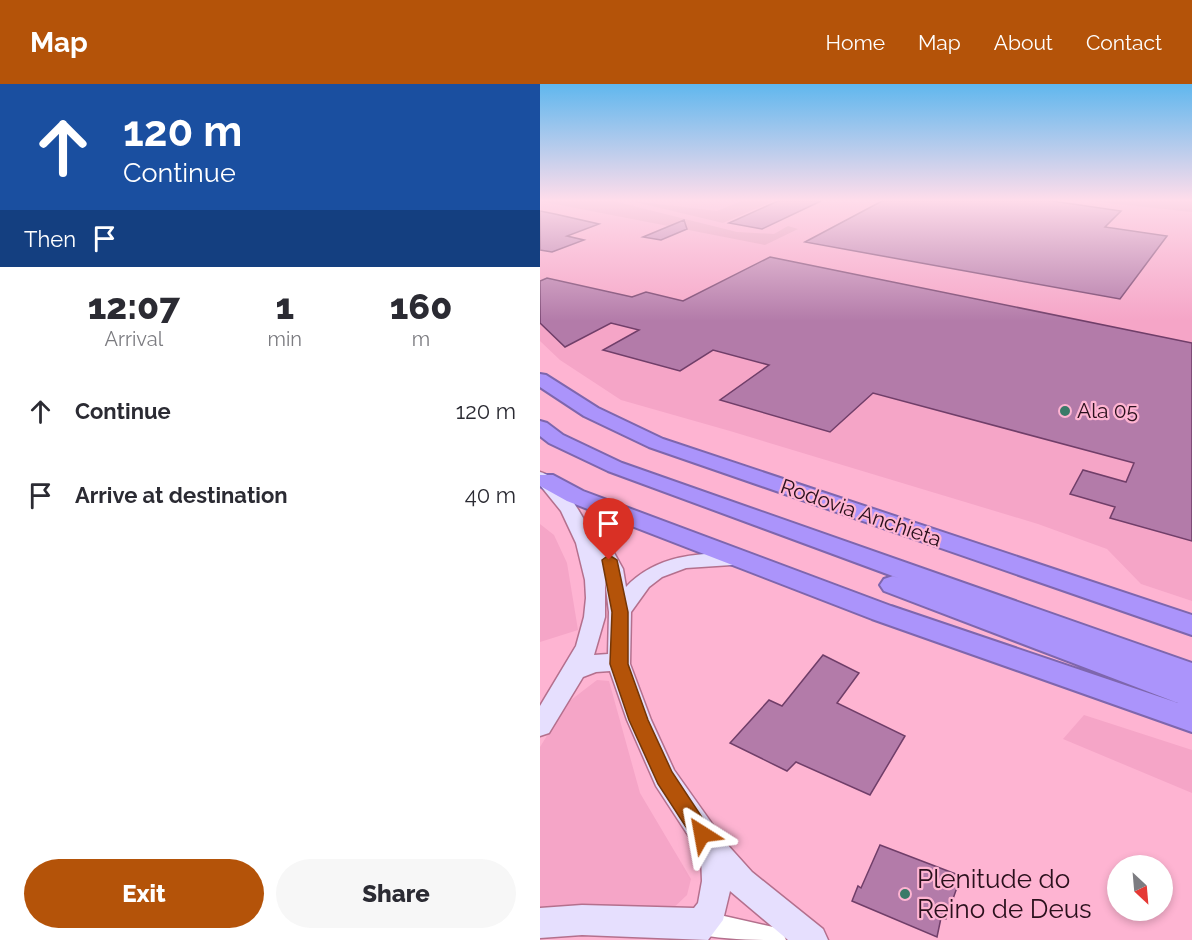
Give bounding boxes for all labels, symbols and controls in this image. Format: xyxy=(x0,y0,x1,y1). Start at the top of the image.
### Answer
text: Map xyxy=(30,26,88,59)
text: Home xyxy=(826,30,885,55)
text: Map xyxy=(918,30,961,55)
text: About xyxy=(994,30,1053,55)
text: Contact xyxy=(1086,30,1162,55)
text: 120 m xyxy=(123,107,242,156)
icon: ahead xyxy=(24,108,102,186)
text: Continue xyxy=(123,157,236,188)
icon: arrive xyxy=(88,222,121,255)
text: Then xyxy=(24,226,76,252)
text: 12:07 xyxy=(88,285,180,327)
text: 1 xyxy=(275,285,294,327)
text: 160 xyxy=(390,285,452,327)
text: Arrival xyxy=(104,327,163,351)
text: min xyxy=(268,327,302,351)
text: m xyxy=(412,327,430,351)
icon: ahead xyxy=(24,395,57,428)
text: Continue xyxy=(75,398,171,424)
text: 120 m xyxy=(456,398,516,424)
place label: Ala 05 xyxy=(1077,398,1138,423)
marker: Ala 05 xyxy=(1058,404,1072,418)
street label: Rodovia Anchieta xyxy=(777,473,945,552)
icon: arrive xyxy=(24,479,57,512)
text: Arrive at destination xyxy=(75,482,288,508)
text: 40 m xyxy=(465,482,516,508)
pin xyxy=(583,498,634,560)
icon: arrive xyxy=(592,507,625,540)
position arrow xyxy=(670,802,734,866)
north arrow xyxy=(1107,855,1173,921)
map controls xyxy=(1107,855,1173,921)
button: Exit xyxy=(24,859,264,928)
button: Share xyxy=(276,859,516,928)
place label: Plenitude do Reino de Deus xyxy=(917,864,1092,924)
marker: Plenitude do Reino de Deus xyxy=(898,887,912,901)

